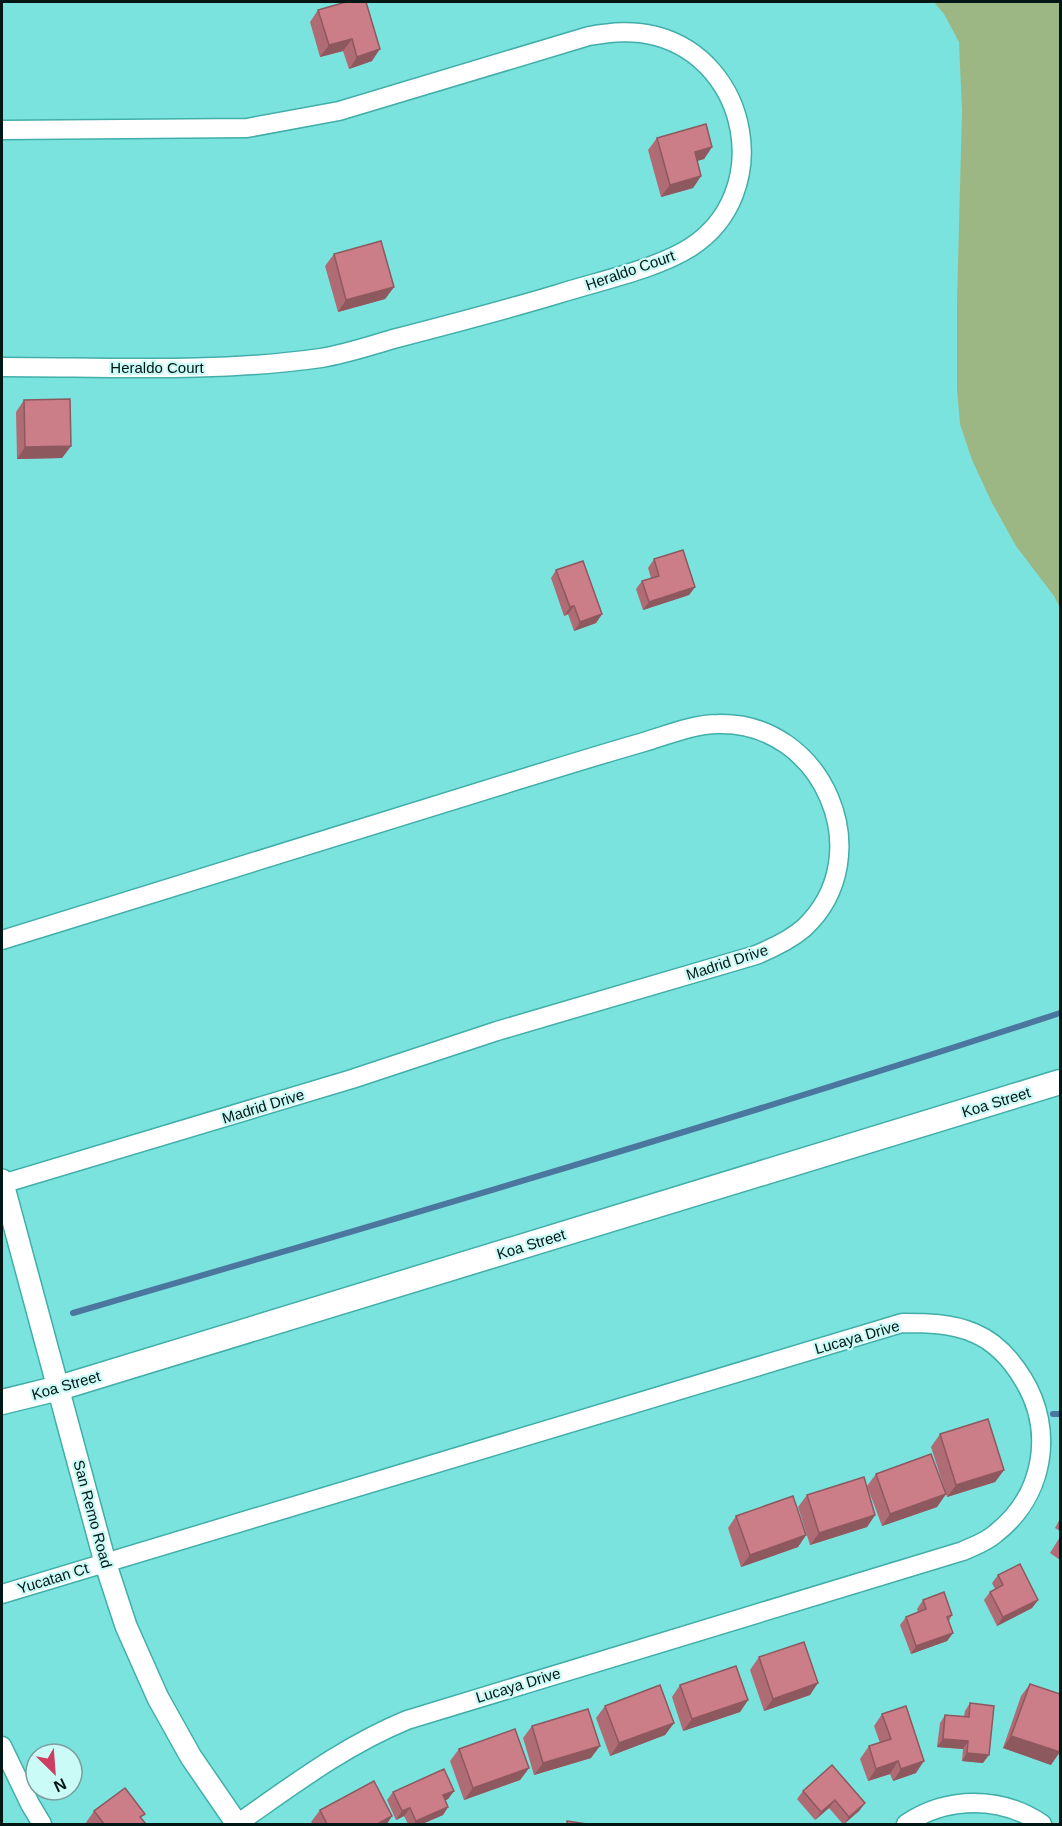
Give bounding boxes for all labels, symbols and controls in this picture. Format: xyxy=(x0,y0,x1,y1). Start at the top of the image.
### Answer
street label: Heraldo Court xyxy=(583,246,678,293)
street label: Heraldo Court xyxy=(110,359,205,376)
street label: Madrid Drive xyxy=(684,941,770,983)
street label: Koa Street xyxy=(960,1083,1033,1120)
street label: Madrid Drive xyxy=(220,1085,306,1127)
street label: Koa Street xyxy=(495,1225,568,1262)
street label: Lucaya Drive xyxy=(813,1317,901,1357)
street label: Koa Street xyxy=(30,1367,103,1403)
street label: San Remo Road xyxy=(70,1458,116,1570)
street label: Yucatan Ct xyxy=(15,1559,91,1597)
street label: Lucaya Drive xyxy=(474,1664,562,1706)
north arrow xyxy=(24,1742,84,1802)
text: N xyxy=(51,1775,69,1795)

